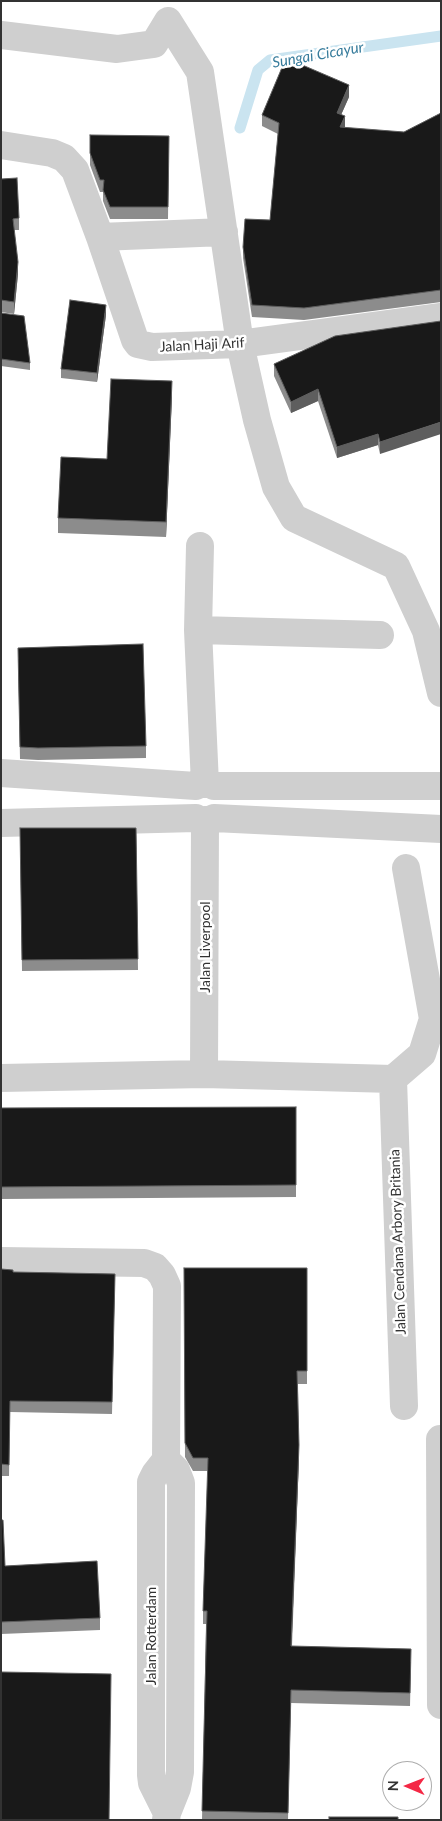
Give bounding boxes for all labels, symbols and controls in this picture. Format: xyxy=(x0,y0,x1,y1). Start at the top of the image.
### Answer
water label: Sungai Cicayur xyxy=(271,38,365,72)
street label: Jalan Haji Arif xyxy=(159,334,245,356)
street label: Jalan Liverpool xyxy=(197,901,213,993)
street label: Jalan Cendana Arbory Britania xyxy=(386,1149,410,1335)
street label: Jalan Rotterdam xyxy=(143,1587,159,1685)
north arrow xyxy=(382,1761,432,1811)
text: N xyxy=(384,1780,401,1791)

